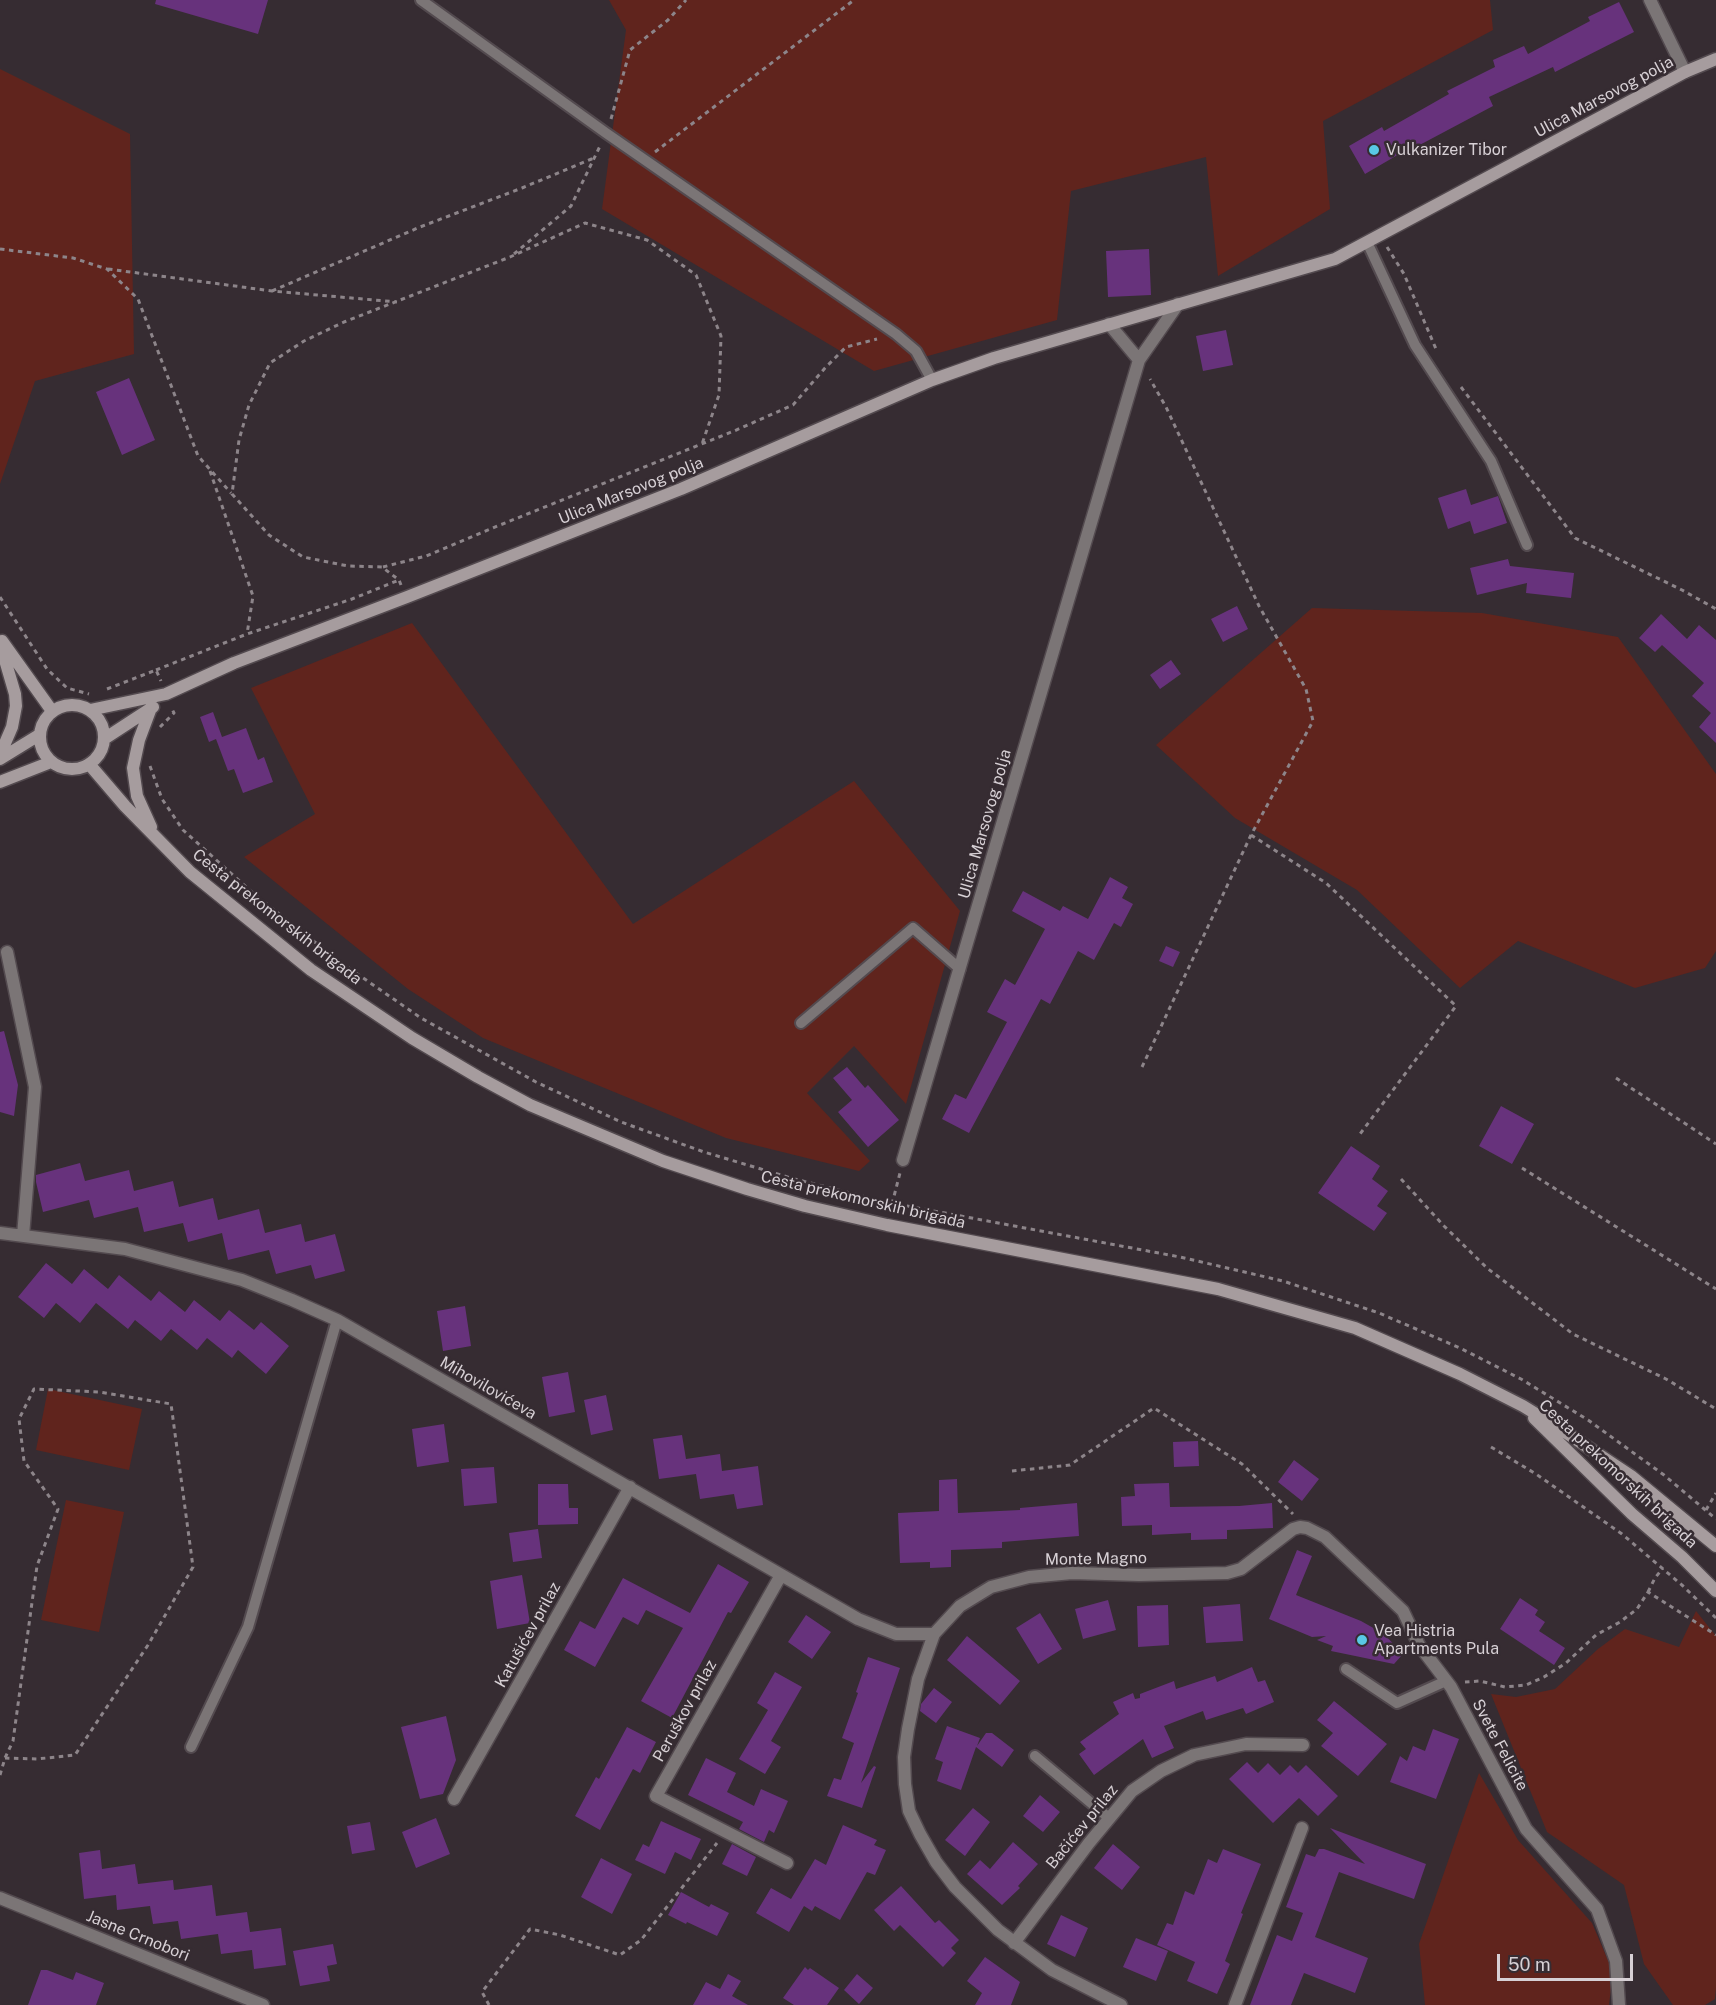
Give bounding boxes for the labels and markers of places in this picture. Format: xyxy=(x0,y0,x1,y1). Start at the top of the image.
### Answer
place label: Vulkanizer Tibor xyxy=(1386,140,1507,160)
marker: Vulkanizer Tibor xyxy=(1367,143,1381,157)
place label: Vea Histria Apartments Pula xyxy=(1374,1621,1499,1659)
marker: Vea Histria Apartments Pula xyxy=(1355,1633,1369,1647)

